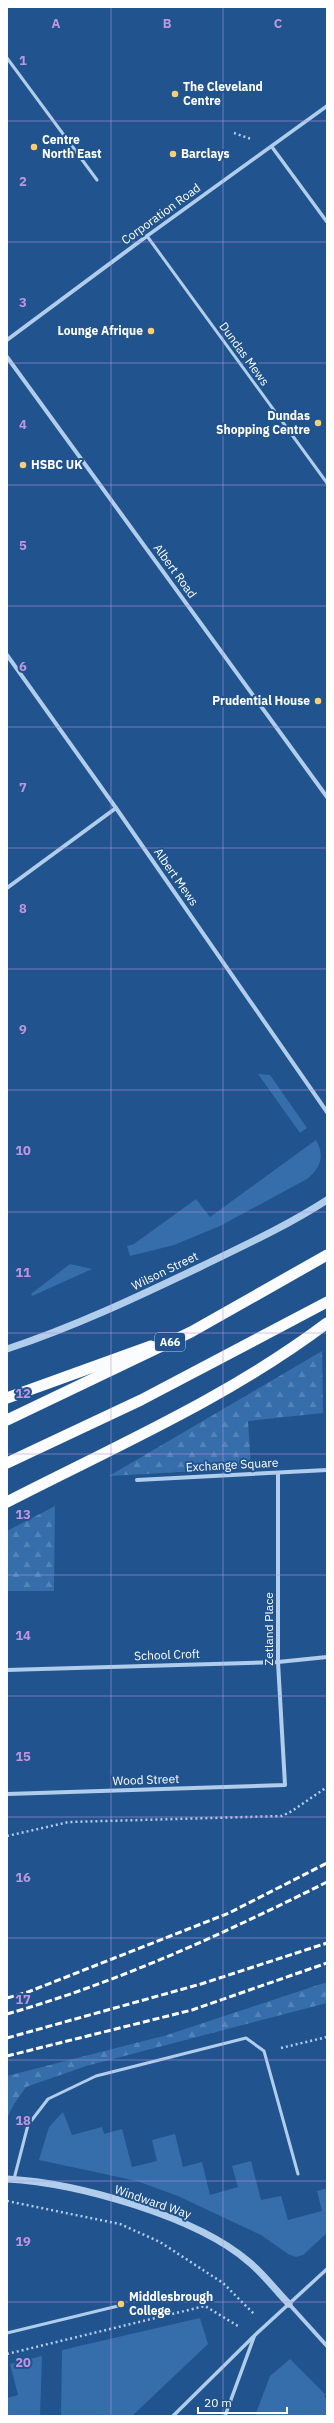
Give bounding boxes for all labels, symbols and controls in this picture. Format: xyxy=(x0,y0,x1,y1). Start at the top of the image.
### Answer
text: A xyxy=(52,15,61,32)
text: B xyxy=(163,15,172,32)
text: C xyxy=(274,15,283,32)
text: 1 xyxy=(19,52,27,69)
place label: The Cleveland Centre xyxy=(183,79,263,108)
marker: The Cleveland Centre xyxy=(170,89,180,99)
place label: Centre North East xyxy=(42,132,102,161)
marker: Centre North East xyxy=(29,142,39,152)
place label: Barclays xyxy=(181,146,230,161)
marker: Barclays xyxy=(168,149,178,159)
text: 2 xyxy=(19,173,27,190)
street label: Corporation Road xyxy=(118,180,203,247)
text: 3 xyxy=(19,294,27,311)
street label: Dundas Mews xyxy=(216,319,273,389)
place label: Lounge Afrique xyxy=(58,323,143,338)
marker: Lounge Afrique xyxy=(146,326,156,336)
place label: Dundas Shopping Centre xyxy=(216,408,310,437)
text: 4 xyxy=(19,416,27,433)
marker: Dundas Shopping Centre xyxy=(313,418,323,428)
place label: HSBC UK xyxy=(31,457,83,472)
marker: HSBC UK xyxy=(18,460,28,470)
text: 5 xyxy=(19,537,27,554)
street label: Albert Road xyxy=(151,541,200,601)
text: 6 xyxy=(19,658,27,675)
place label: Prudential House xyxy=(212,693,310,708)
marker: Prudential House xyxy=(313,696,323,706)
text: 7 xyxy=(19,779,27,796)
street label: Albert Mews xyxy=(151,845,202,909)
text: 8 xyxy=(19,900,27,917)
text: 9 xyxy=(19,1021,27,1038)
text: 10 xyxy=(15,1142,31,1159)
street label: Wilson Street xyxy=(129,1248,200,1293)
text: 11 xyxy=(15,1264,31,1281)
road number: A66 xyxy=(155,1333,185,1351)
text: 12 xyxy=(15,1385,31,1402)
street label: Exchange Square xyxy=(185,1455,279,1474)
text: 13 xyxy=(15,1506,31,1523)
street label: Zetland Place xyxy=(261,1592,276,1666)
text: 14 xyxy=(15,1627,31,1644)
street label: School Croft xyxy=(134,1646,200,1663)
text: 15 xyxy=(15,1748,31,1765)
street label: Wood Street xyxy=(112,1771,180,1788)
text: 16 xyxy=(15,1869,31,1886)
text: 17 xyxy=(15,1991,31,2008)
text: 18 xyxy=(15,2112,31,2129)
street label: Windward Way xyxy=(113,2181,193,2222)
text: 19 xyxy=(15,2233,31,2250)
place label: Middlesbrough College xyxy=(129,2289,213,2318)
marker: Middlesbrough College xyxy=(116,2299,126,2309)
text: 20 xyxy=(15,2354,31,2371)
scale bar xyxy=(198,2389,287,2415)
text: 20 m xyxy=(204,2395,232,2410)

